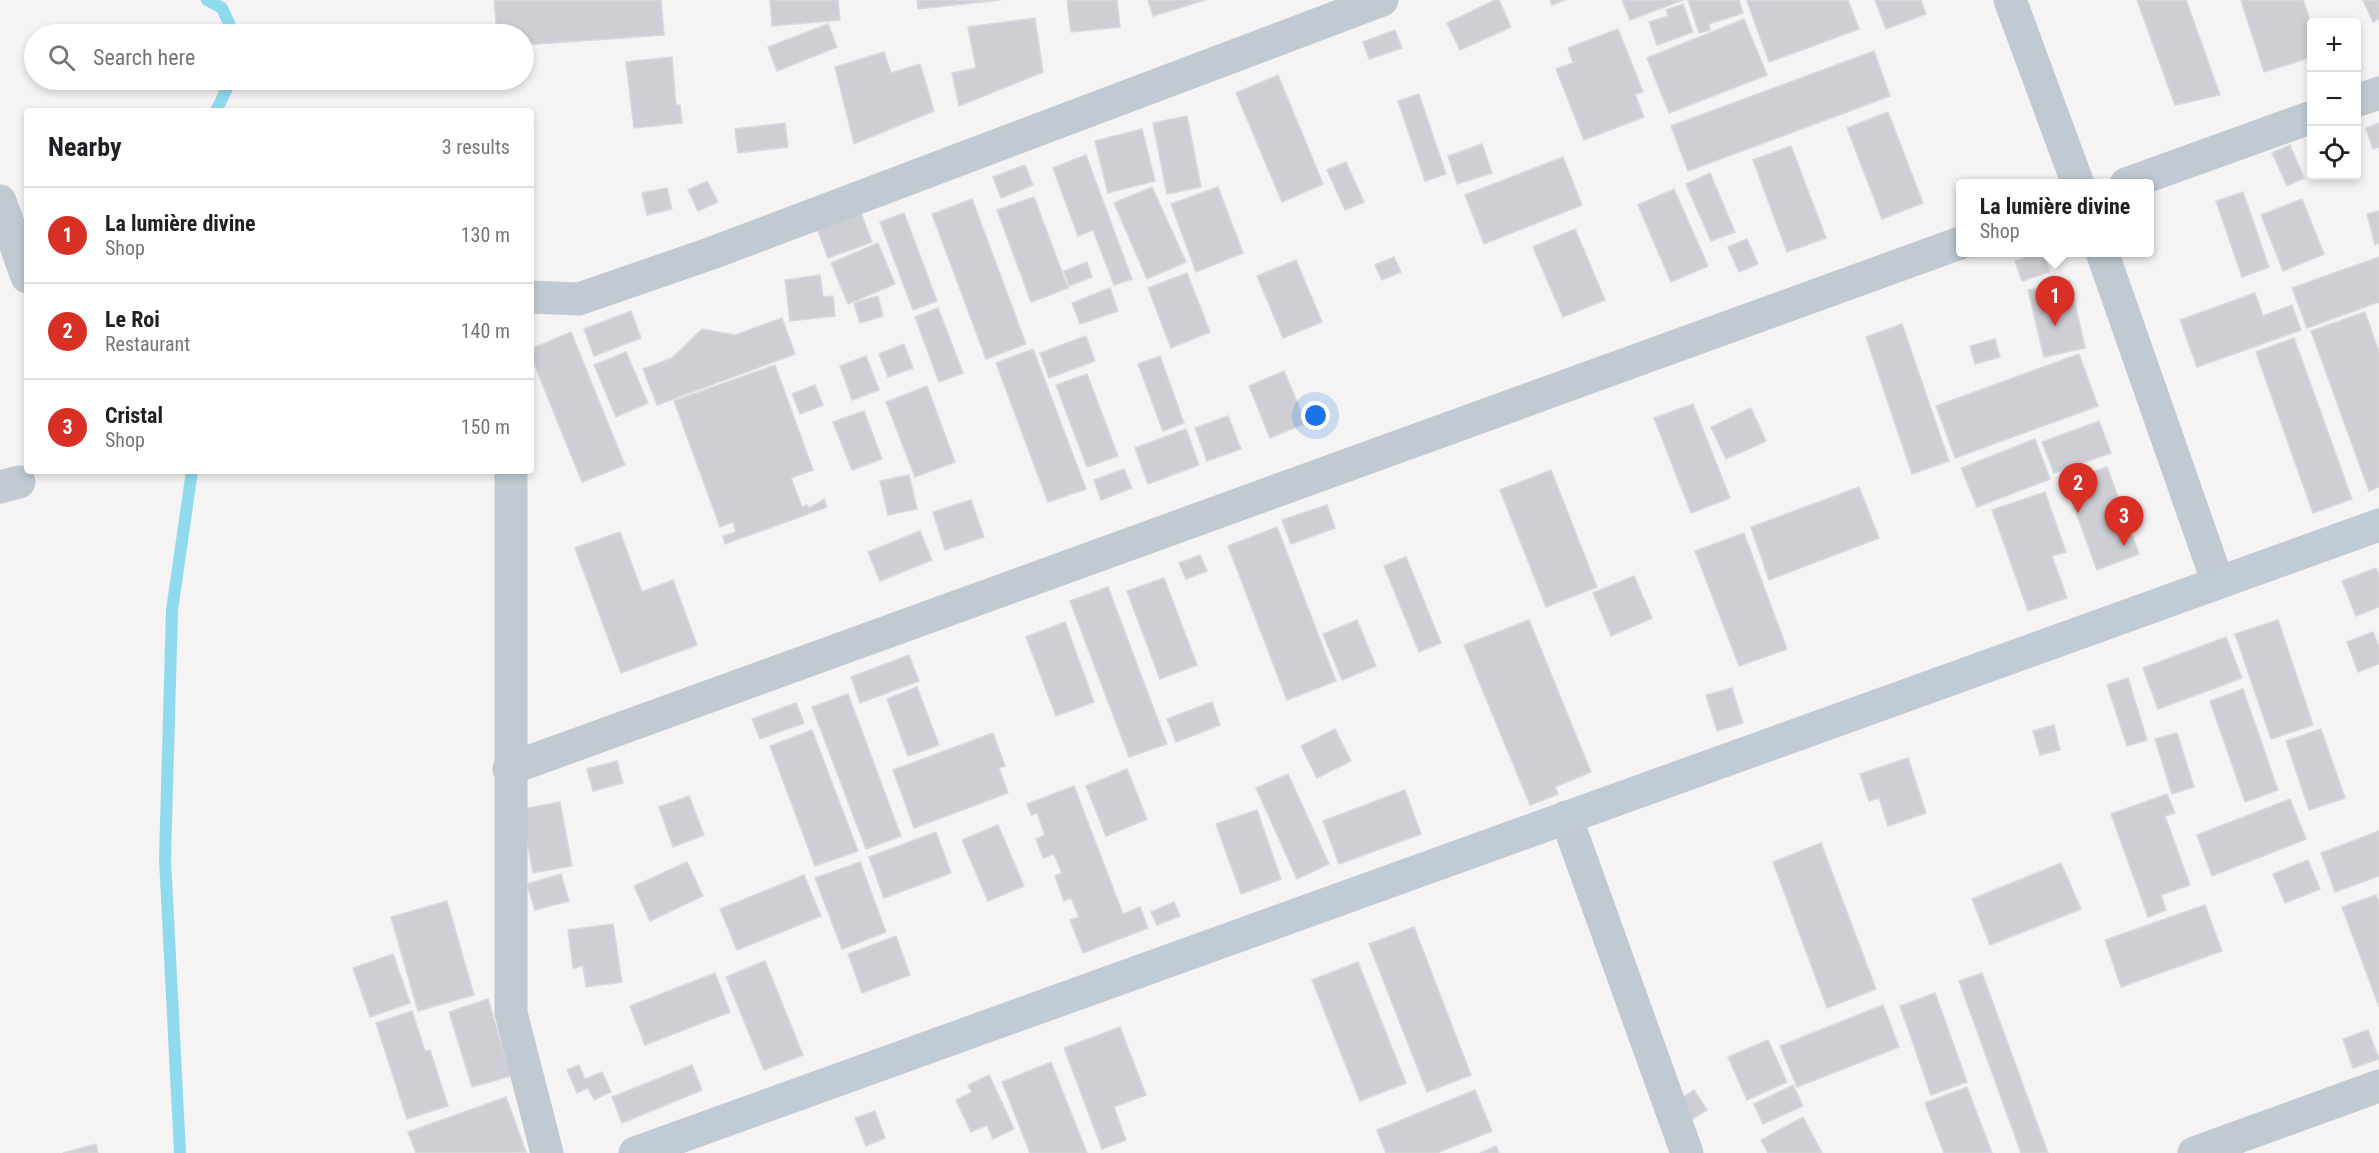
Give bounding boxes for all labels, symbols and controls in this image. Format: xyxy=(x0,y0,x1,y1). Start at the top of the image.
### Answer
map controls xyxy=(2307,18,2361,180)
button: + xyxy=(2307,18,2361,72)
search box xyxy=(24,24,534,90)
icon: search xyxy=(45,41,78,74)
text: Search here xyxy=(93,45,195,70)
button: − xyxy=(2307,72,2361,126)
button: locate xyxy=(2307,126,2361,180)
text: Nearby xyxy=(48,132,122,162)
text: 3 results xyxy=(442,135,510,159)
popup xyxy=(1956,179,2154,257)
text: La lumière divine xyxy=(1980,194,2130,219)
text: La lumière divine xyxy=(105,211,256,236)
text: Shop xyxy=(1980,219,2020,243)
text: 1 xyxy=(62,223,73,247)
text: 130 m xyxy=(461,223,510,247)
text: Shop xyxy=(105,236,145,260)
pin: 1 xyxy=(2036,276,2074,326)
text: Le Roi xyxy=(105,307,160,332)
text: 2 xyxy=(62,319,73,343)
text: 140 m xyxy=(461,319,510,343)
text: Restaurant xyxy=(105,332,190,356)
your location xyxy=(1301,401,1330,430)
text: Cristal xyxy=(105,403,163,428)
text: 3 xyxy=(62,415,73,439)
text: 150 m xyxy=(461,415,510,439)
text: Shop xyxy=(105,428,145,452)
pin: 2 xyxy=(2058,464,2098,513)
pin: 3 xyxy=(2104,496,2144,546)

